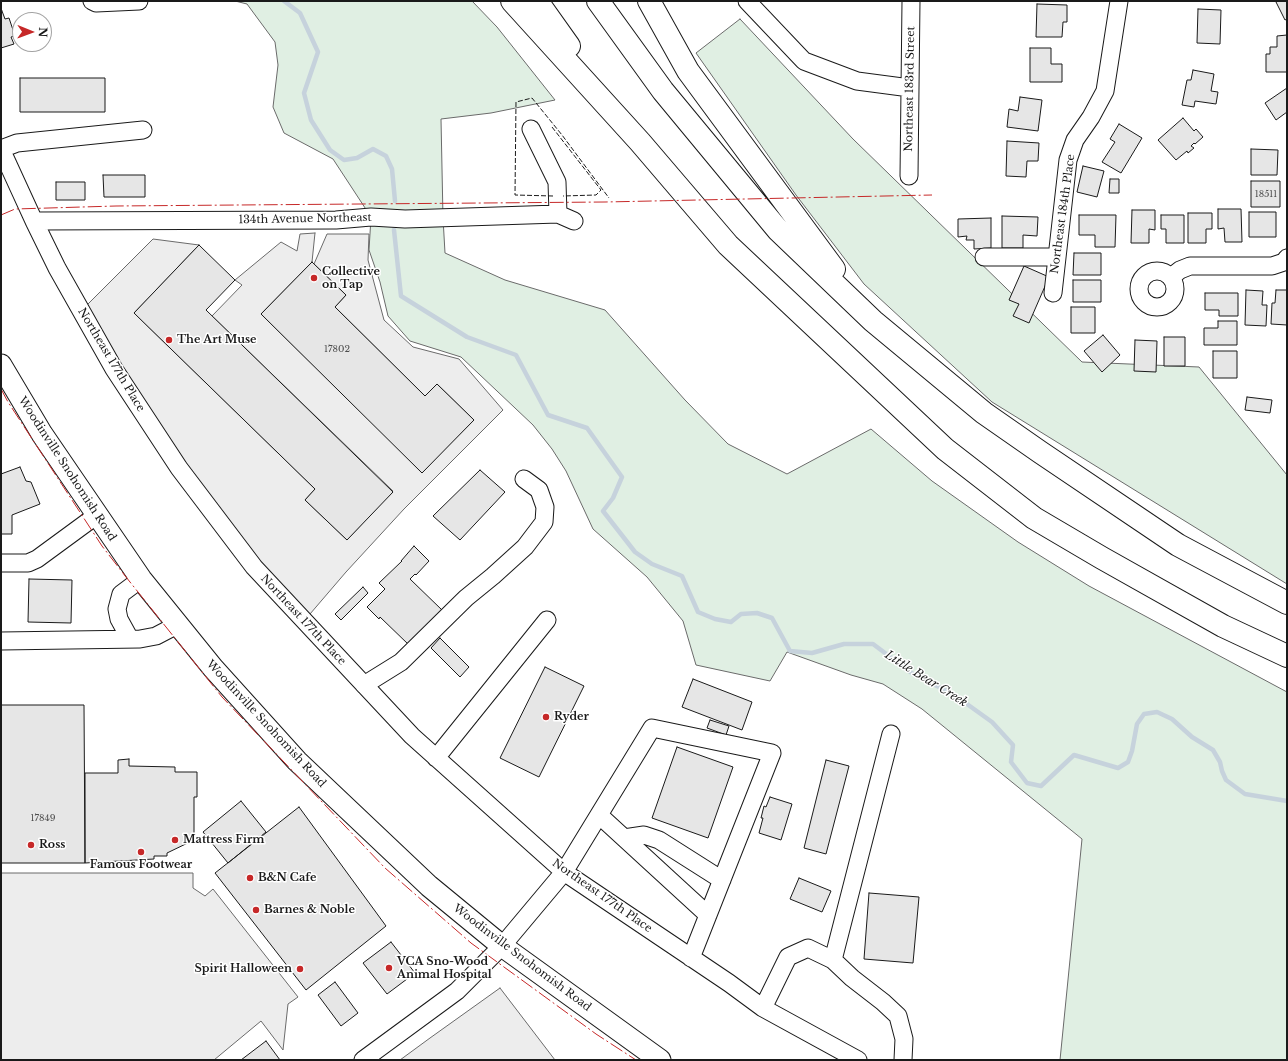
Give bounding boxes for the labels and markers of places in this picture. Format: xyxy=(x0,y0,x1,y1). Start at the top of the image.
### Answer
place label: Collective on Tap xyxy=(322,265,380,291)
marker: Collective on Tap xyxy=(309,273,319,283)
place label: The Art Muse xyxy=(177,333,257,347)
marker: The Art Muse xyxy=(164,335,174,345)
place label: Ryder xyxy=(554,710,589,724)
marker: Ryder xyxy=(541,712,551,722)
place label: Mattress Firm xyxy=(183,833,265,847)
marker: Mattress Firm xyxy=(170,835,180,845)
place label: Ross xyxy=(39,838,65,852)
marker: Ross xyxy=(26,840,36,850)
marker: Famous Footwear xyxy=(136,847,146,857)
place label: Famous Footwear xyxy=(90,858,192,872)
place label: B&N Cafe xyxy=(258,871,316,885)
marker: B&N Cafe xyxy=(245,873,255,883)
place label: Barnes & Noble xyxy=(264,903,355,917)
marker: Barnes & Noble xyxy=(251,905,261,915)
place label: VCA Sno-Wood Animal Hospital xyxy=(397,955,492,981)
place label: Spirit Halloween xyxy=(195,962,292,976)
marker: VCA Sno-Wood Animal Hospital xyxy=(384,963,394,973)
marker: Spirit Halloween xyxy=(295,964,305,974)

